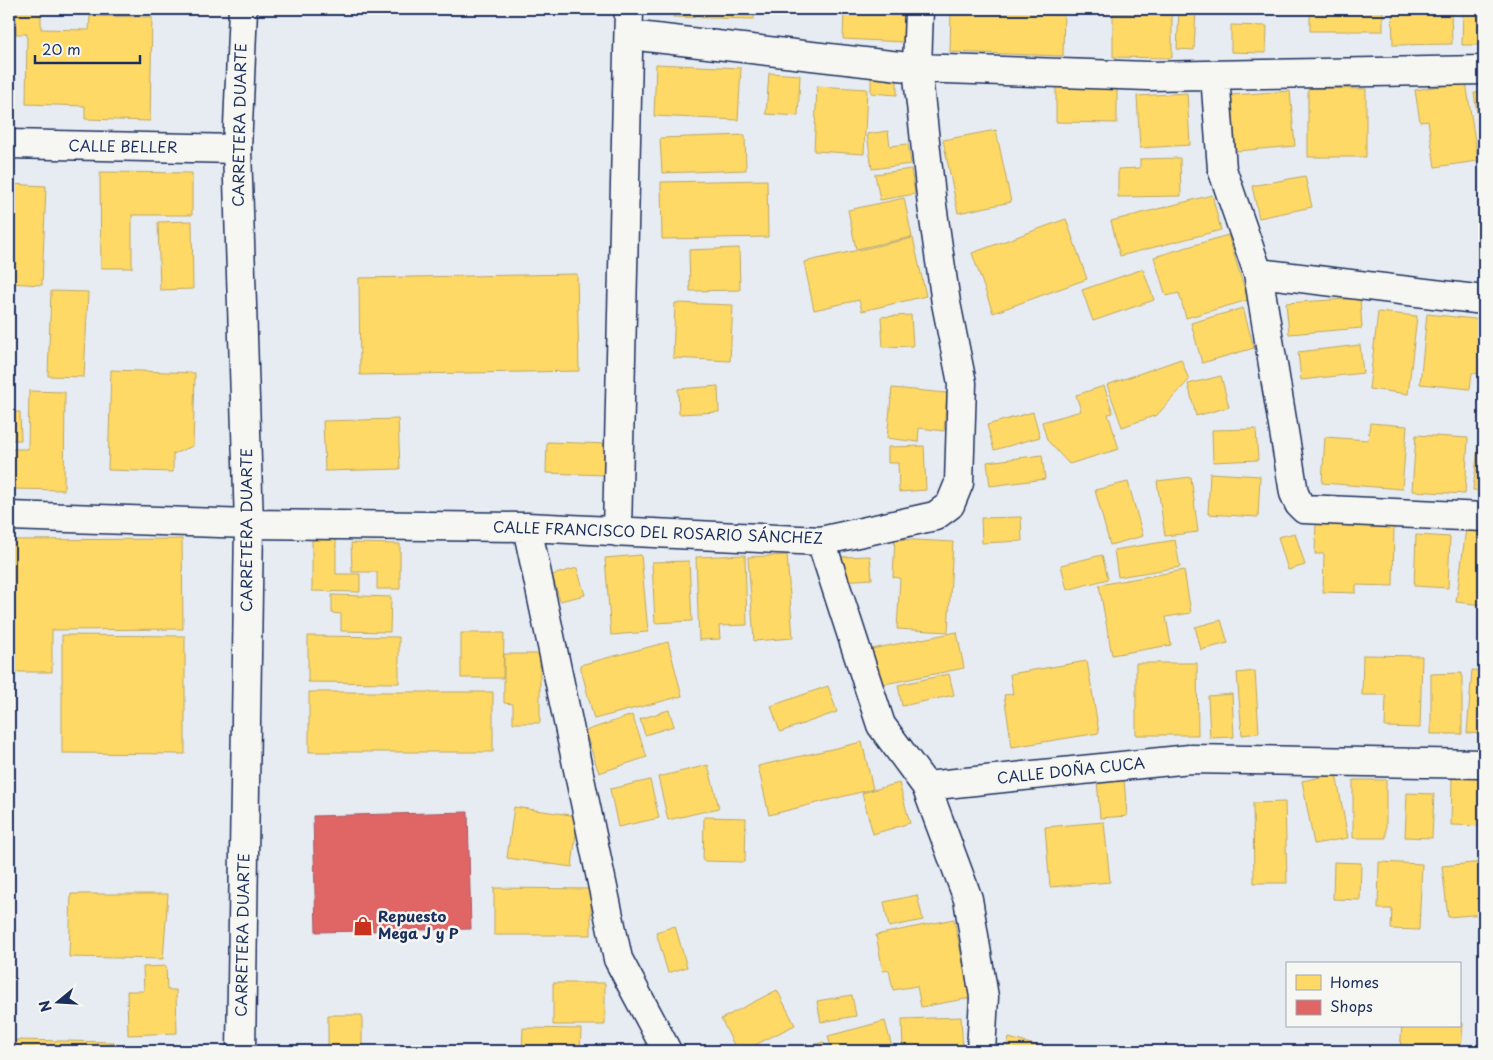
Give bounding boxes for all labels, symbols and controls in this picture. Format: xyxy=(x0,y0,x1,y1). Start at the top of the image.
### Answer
scale bar xyxy=(35,32,140,64)
text: 20 m xyxy=(42,37,81,60)
street label: CARRETERA DUARTE xyxy=(226,43,251,207)
street label: CALLE BELLER xyxy=(68,133,178,158)
street label: CARRETERA DUARTE xyxy=(234,448,257,612)
street label: CALLE FRANCISCO DEL ROSARIO SÁNCHEZ xyxy=(493,514,824,549)
street label: CALLE DOÑA CUCA xyxy=(996,750,1146,789)
street label: CARRETERA DUARTE xyxy=(229,853,254,1017)
place label: Repuesto Mega J y P xyxy=(378,904,459,944)
shop icon: Repuesto Mega J y P xyxy=(352,915,374,937)
legend xyxy=(1286,962,1460,1028)
text: Homes xyxy=(1330,970,1379,993)
north arrow xyxy=(32,978,82,1028)
text: Shops xyxy=(1330,994,1373,1017)
text: N xyxy=(33,998,57,1015)

